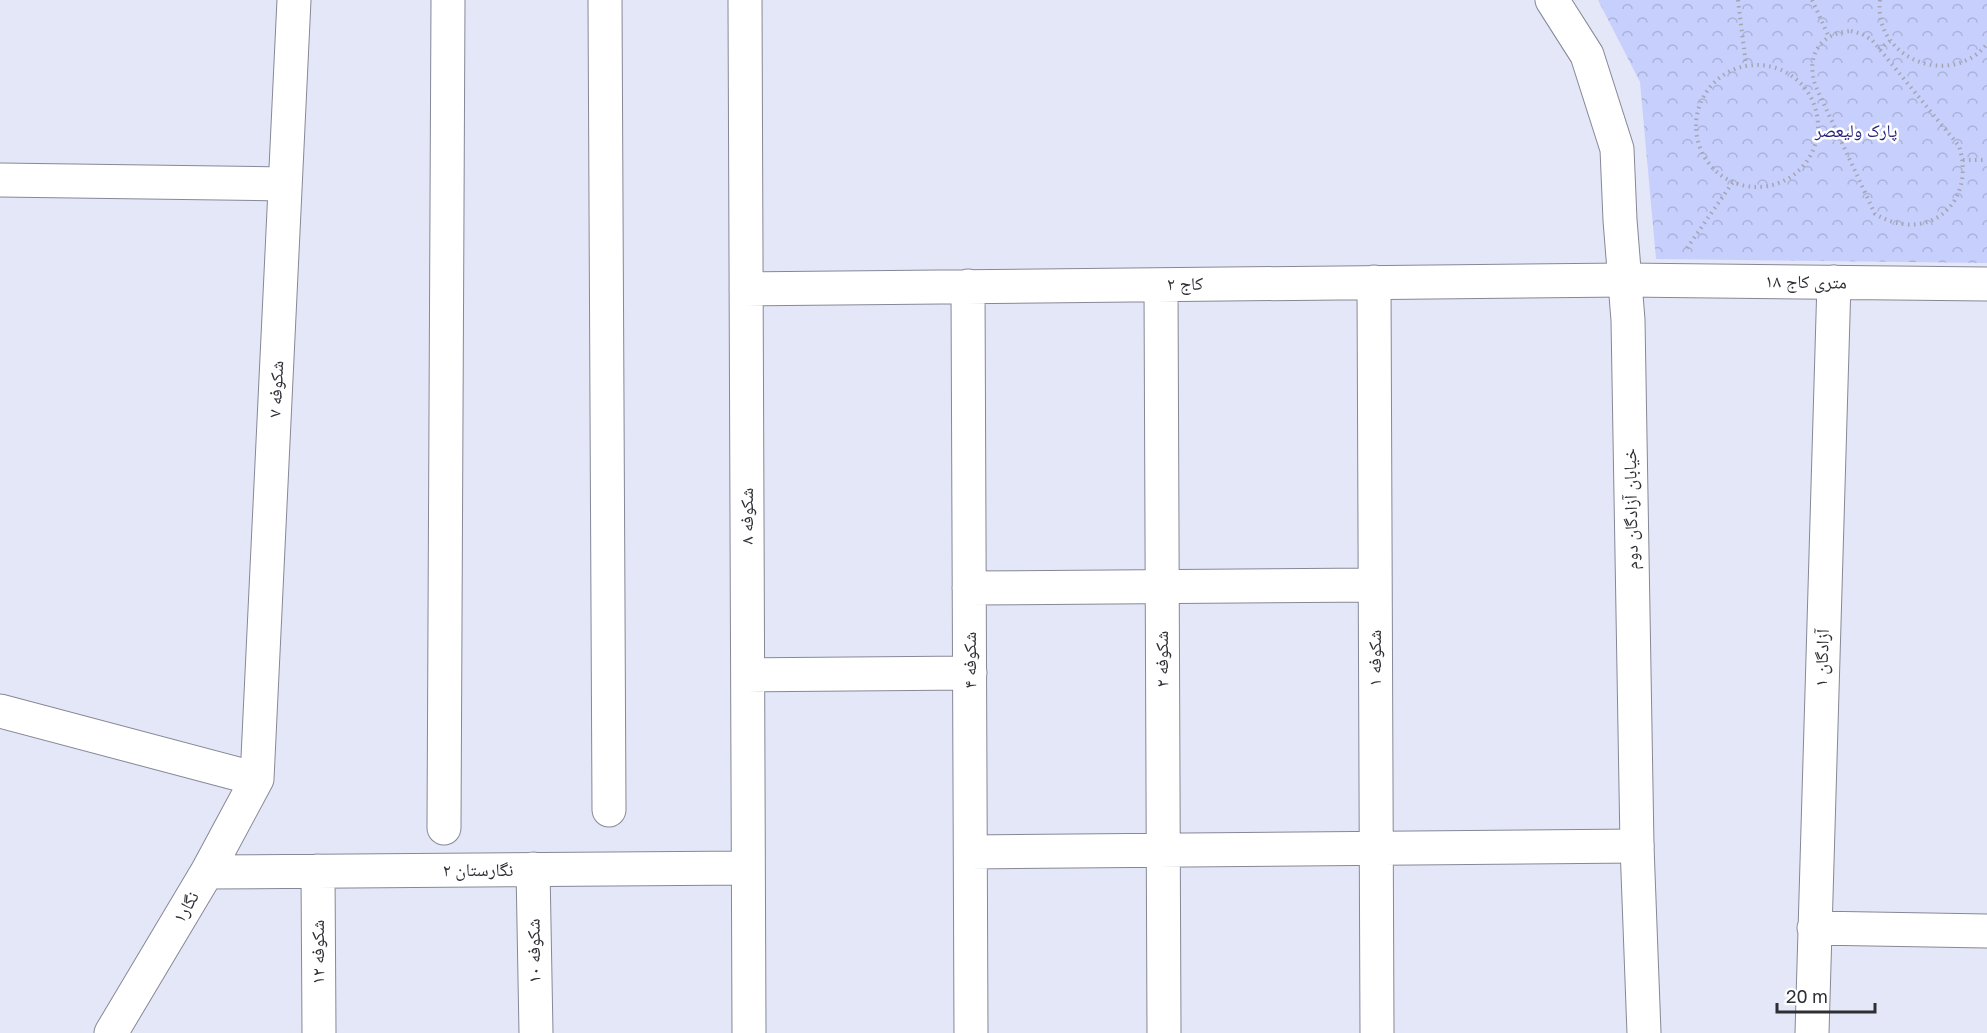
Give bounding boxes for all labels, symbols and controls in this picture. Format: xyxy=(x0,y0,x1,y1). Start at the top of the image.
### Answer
park label: پارک ولیعصر xyxy=(1814,119,1897,142)
street label: ۱۸ متری کاج xyxy=(1765,269,1847,295)
street label: کاج ۲ xyxy=(1167,272,1204,296)
street label: شکوفه ۷ xyxy=(263,360,287,418)
street label: خیابان آزادگان دوم xyxy=(1618,448,1644,570)
street label: شکوفه ۸ xyxy=(735,488,757,544)
street label: آزادگان ۱ xyxy=(1809,628,1834,687)
street label: شکوفه ۱ xyxy=(1363,630,1385,686)
street label: شکوفه ۲ xyxy=(1150,631,1172,687)
street label: شکوفه ۴ xyxy=(958,632,980,688)
street label: نگارستان ۲ xyxy=(443,858,513,881)
street label: نگار۱ xyxy=(167,887,203,926)
street label: شکوفه ۱۰ xyxy=(521,918,545,984)
street label: شکوفه ۱۲ xyxy=(306,920,328,984)
scale bar xyxy=(1777,976,1874,1014)
text: 20 m xyxy=(1786,985,1828,1007)

